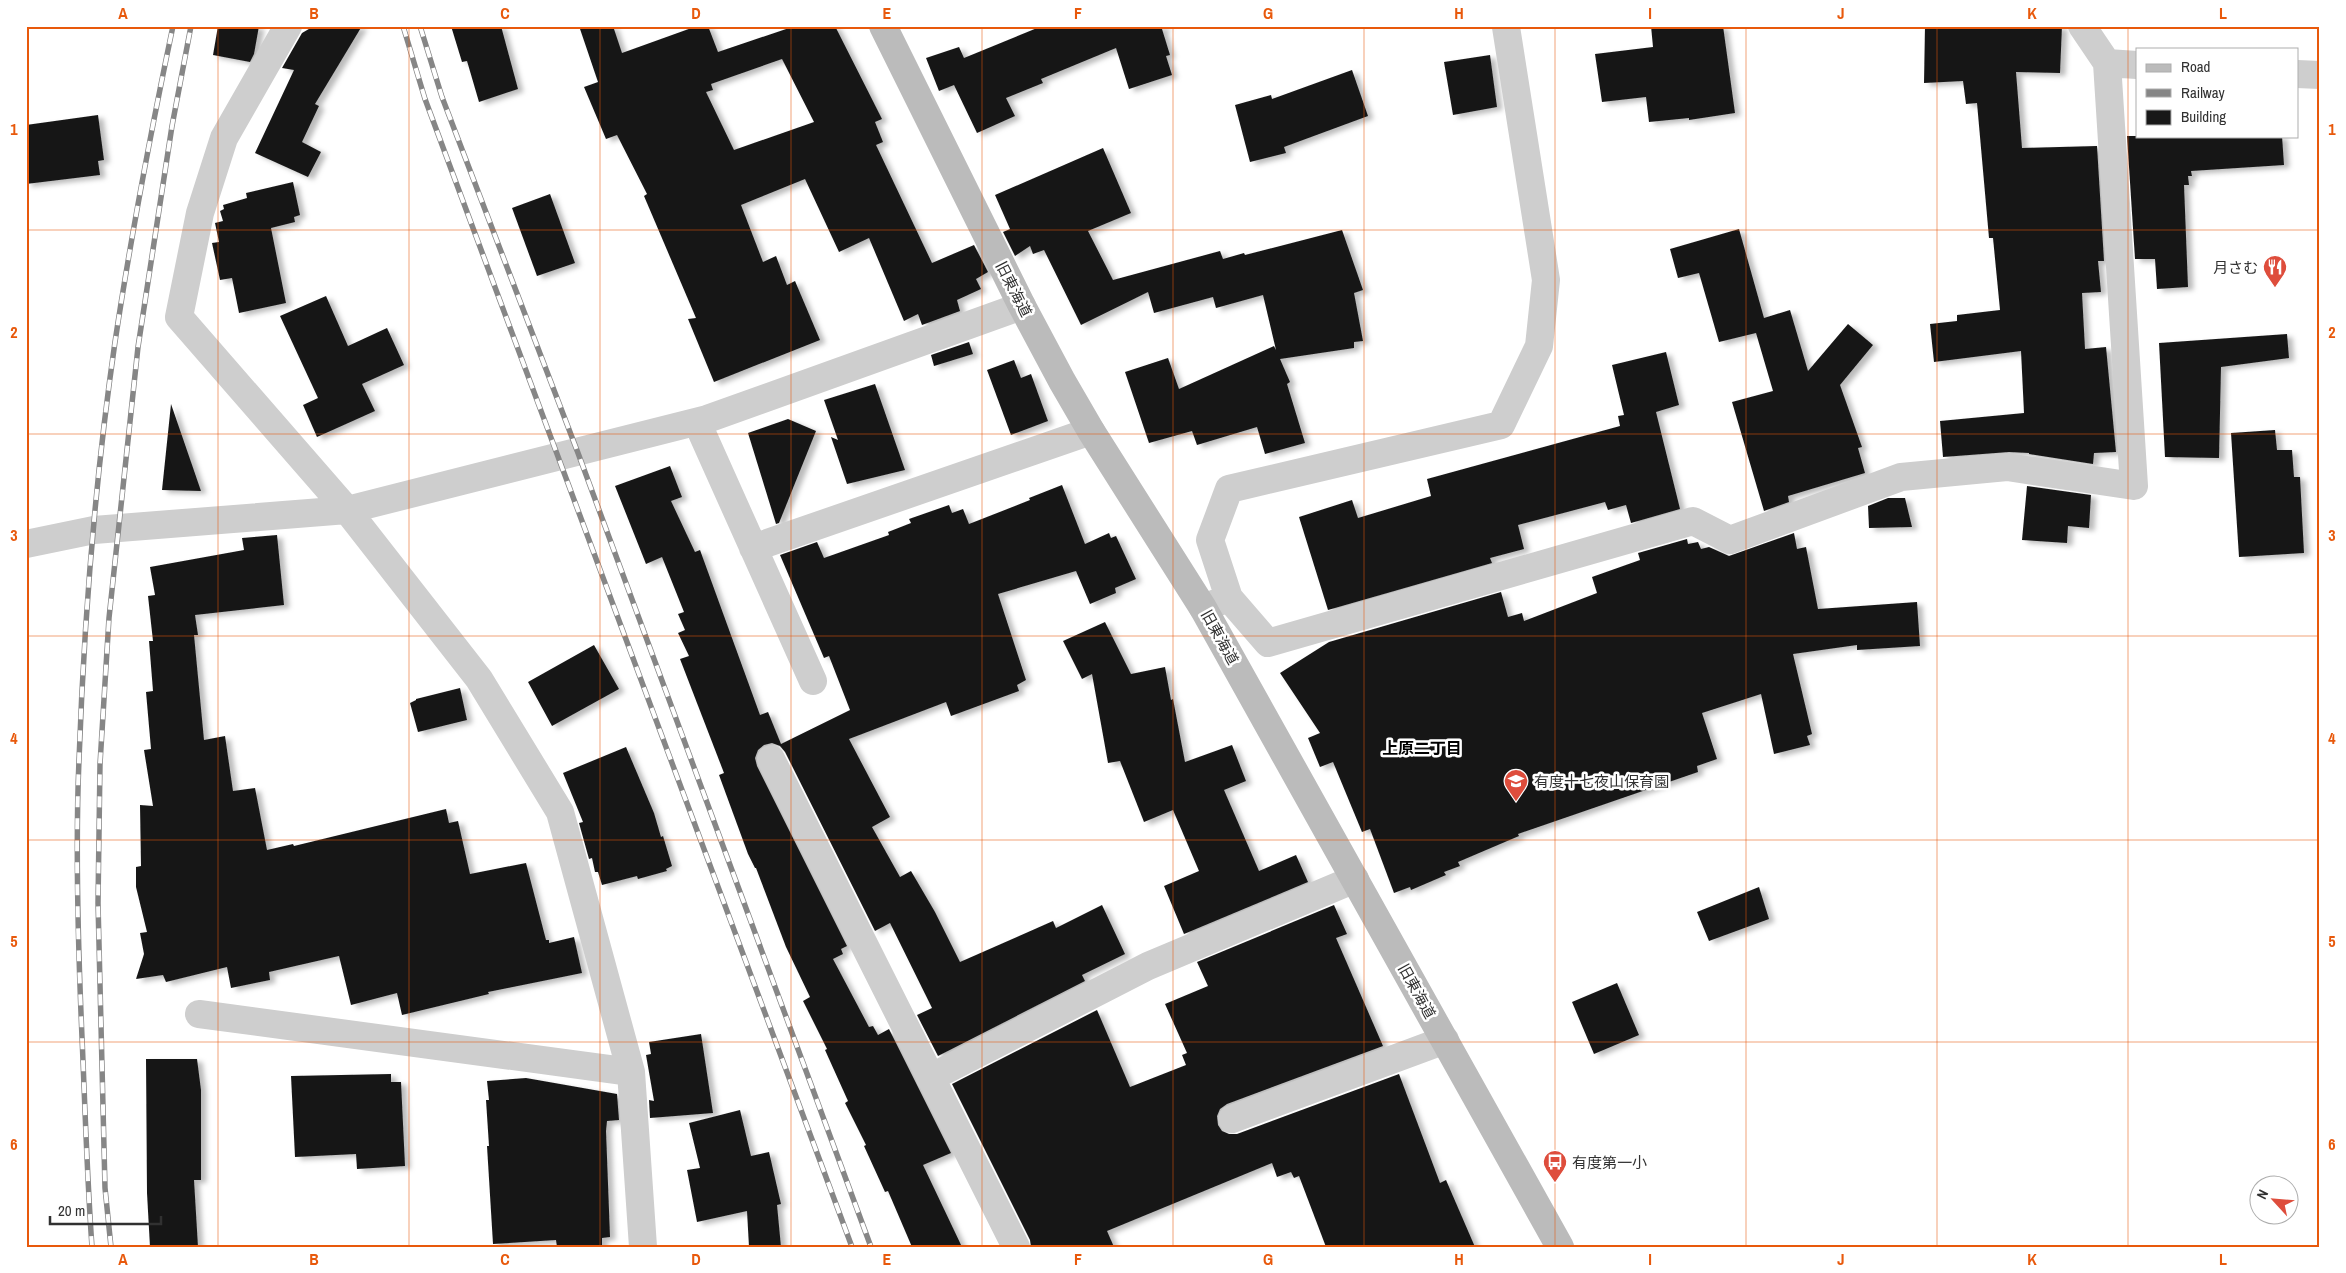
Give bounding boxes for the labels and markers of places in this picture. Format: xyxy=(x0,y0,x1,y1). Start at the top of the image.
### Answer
restaurant icon: 月さむ xyxy=(2262,254,2288,288)
place label: 月さむ xyxy=(2213,257,2258,278)
school or university icon: 有度十七夜山保育園 xyxy=(1503,768,1529,802)
place label: 有度十七夜山保育園 xyxy=(1534,771,1669,792)
bus stop icon: 有度第一小 xyxy=(1542,1149,1568,1183)
place label: 有度第一小 xyxy=(1572,1152,1647,1173)

